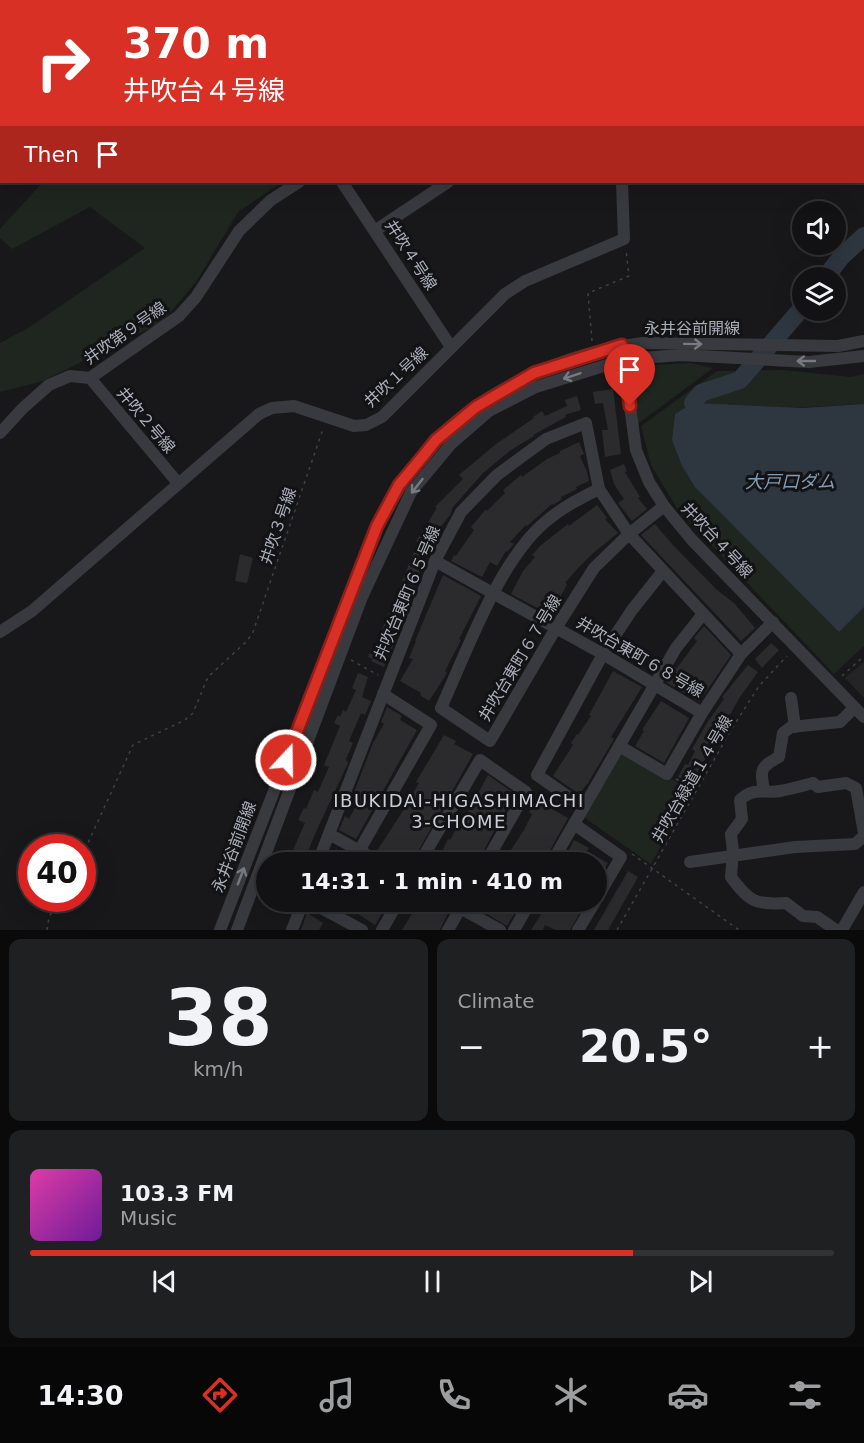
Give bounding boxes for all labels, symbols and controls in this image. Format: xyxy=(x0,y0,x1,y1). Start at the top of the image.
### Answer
text: 370 m xyxy=(123,19,269,68)
icon: right xyxy=(24,24,102,102)
text: 井吹台４号線 xyxy=(123,75,285,106)
icon: arrive xyxy=(91,138,124,171)
text: Then xyxy=(24,142,79,167)
map controls xyxy=(792,201,846,321)
button: sound xyxy=(792,201,846,255)
street label: 井吹４号線 xyxy=(381,216,441,294)
button: layers xyxy=(792,267,846,321)
street label: 井吹第９号線 xyxy=(80,298,170,368)
street label: 永井谷前開線 xyxy=(644,319,740,338)
one-way arrow xyxy=(682,338,702,349)
street label: 井吹１号線 xyxy=(360,343,432,411)
pin xyxy=(604,344,655,406)
icon: arrive xyxy=(613,353,646,386)
one-way arrow xyxy=(796,356,816,367)
one-way arrow xyxy=(563,371,582,382)
street label: 井吹２号線 xyxy=(113,383,179,457)
water label: 大戸口ダム xyxy=(745,471,835,492)
one-way arrow xyxy=(410,478,423,494)
street label: 井吹３号線 xyxy=(256,485,300,567)
street label: 井吹台４号線 xyxy=(677,498,757,582)
street label: 井吹台東町６５号線 xyxy=(370,523,444,663)
street label: 井吹台東町６７号線 xyxy=(475,591,565,725)
street label: 井吹台東町６８号線 xyxy=(573,613,707,701)
street label: 井吹台緑道１４号線 xyxy=(648,712,736,846)
position arrow xyxy=(254,728,318,792)
district label: IBUKIDAI-HIGASHIMACHI 3-CHOME xyxy=(333,790,585,832)
street label: 永井谷前開線 xyxy=(208,799,260,895)
speed limit sign: 40 xyxy=(18,834,96,912)
one-way arrow xyxy=(236,867,247,885)
text: 14:31 · 1 min · 410 m xyxy=(300,869,563,894)
text: 38 xyxy=(164,973,273,1063)
text: Climate xyxy=(458,989,534,1013)
text: 20.5° xyxy=(579,1020,713,1073)
text: − xyxy=(458,1027,485,1066)
text: + xyxy=(806,1027,834,1066)
text: km/h xyxy=(193,1057,243,1081)
text: 103.3 FM xyxy=(120,1181,234,1206)
text: Music xyxy=(120,1206,177,1230)
icon: previous xyxy=(148,1265,181,1298)
icon: pause xyxy=(416,1265,449,1298)
icon: next xyxy=(684,1265,717,1298)
icon: directions xyxy=(199,1374,241,1416)
icon: music xyxy=(316,1374,358,1416)
icon: phone xyxy=(433,1374,475,1416)
icon: climate xyxy=(550,1374,592,1416)
icon: car xyxy=(667,1374,709,1416)
icon: filters xyxy=(784,1374,826,1416)
text: 14:30 xyxy=(38,1380,124,1411)

